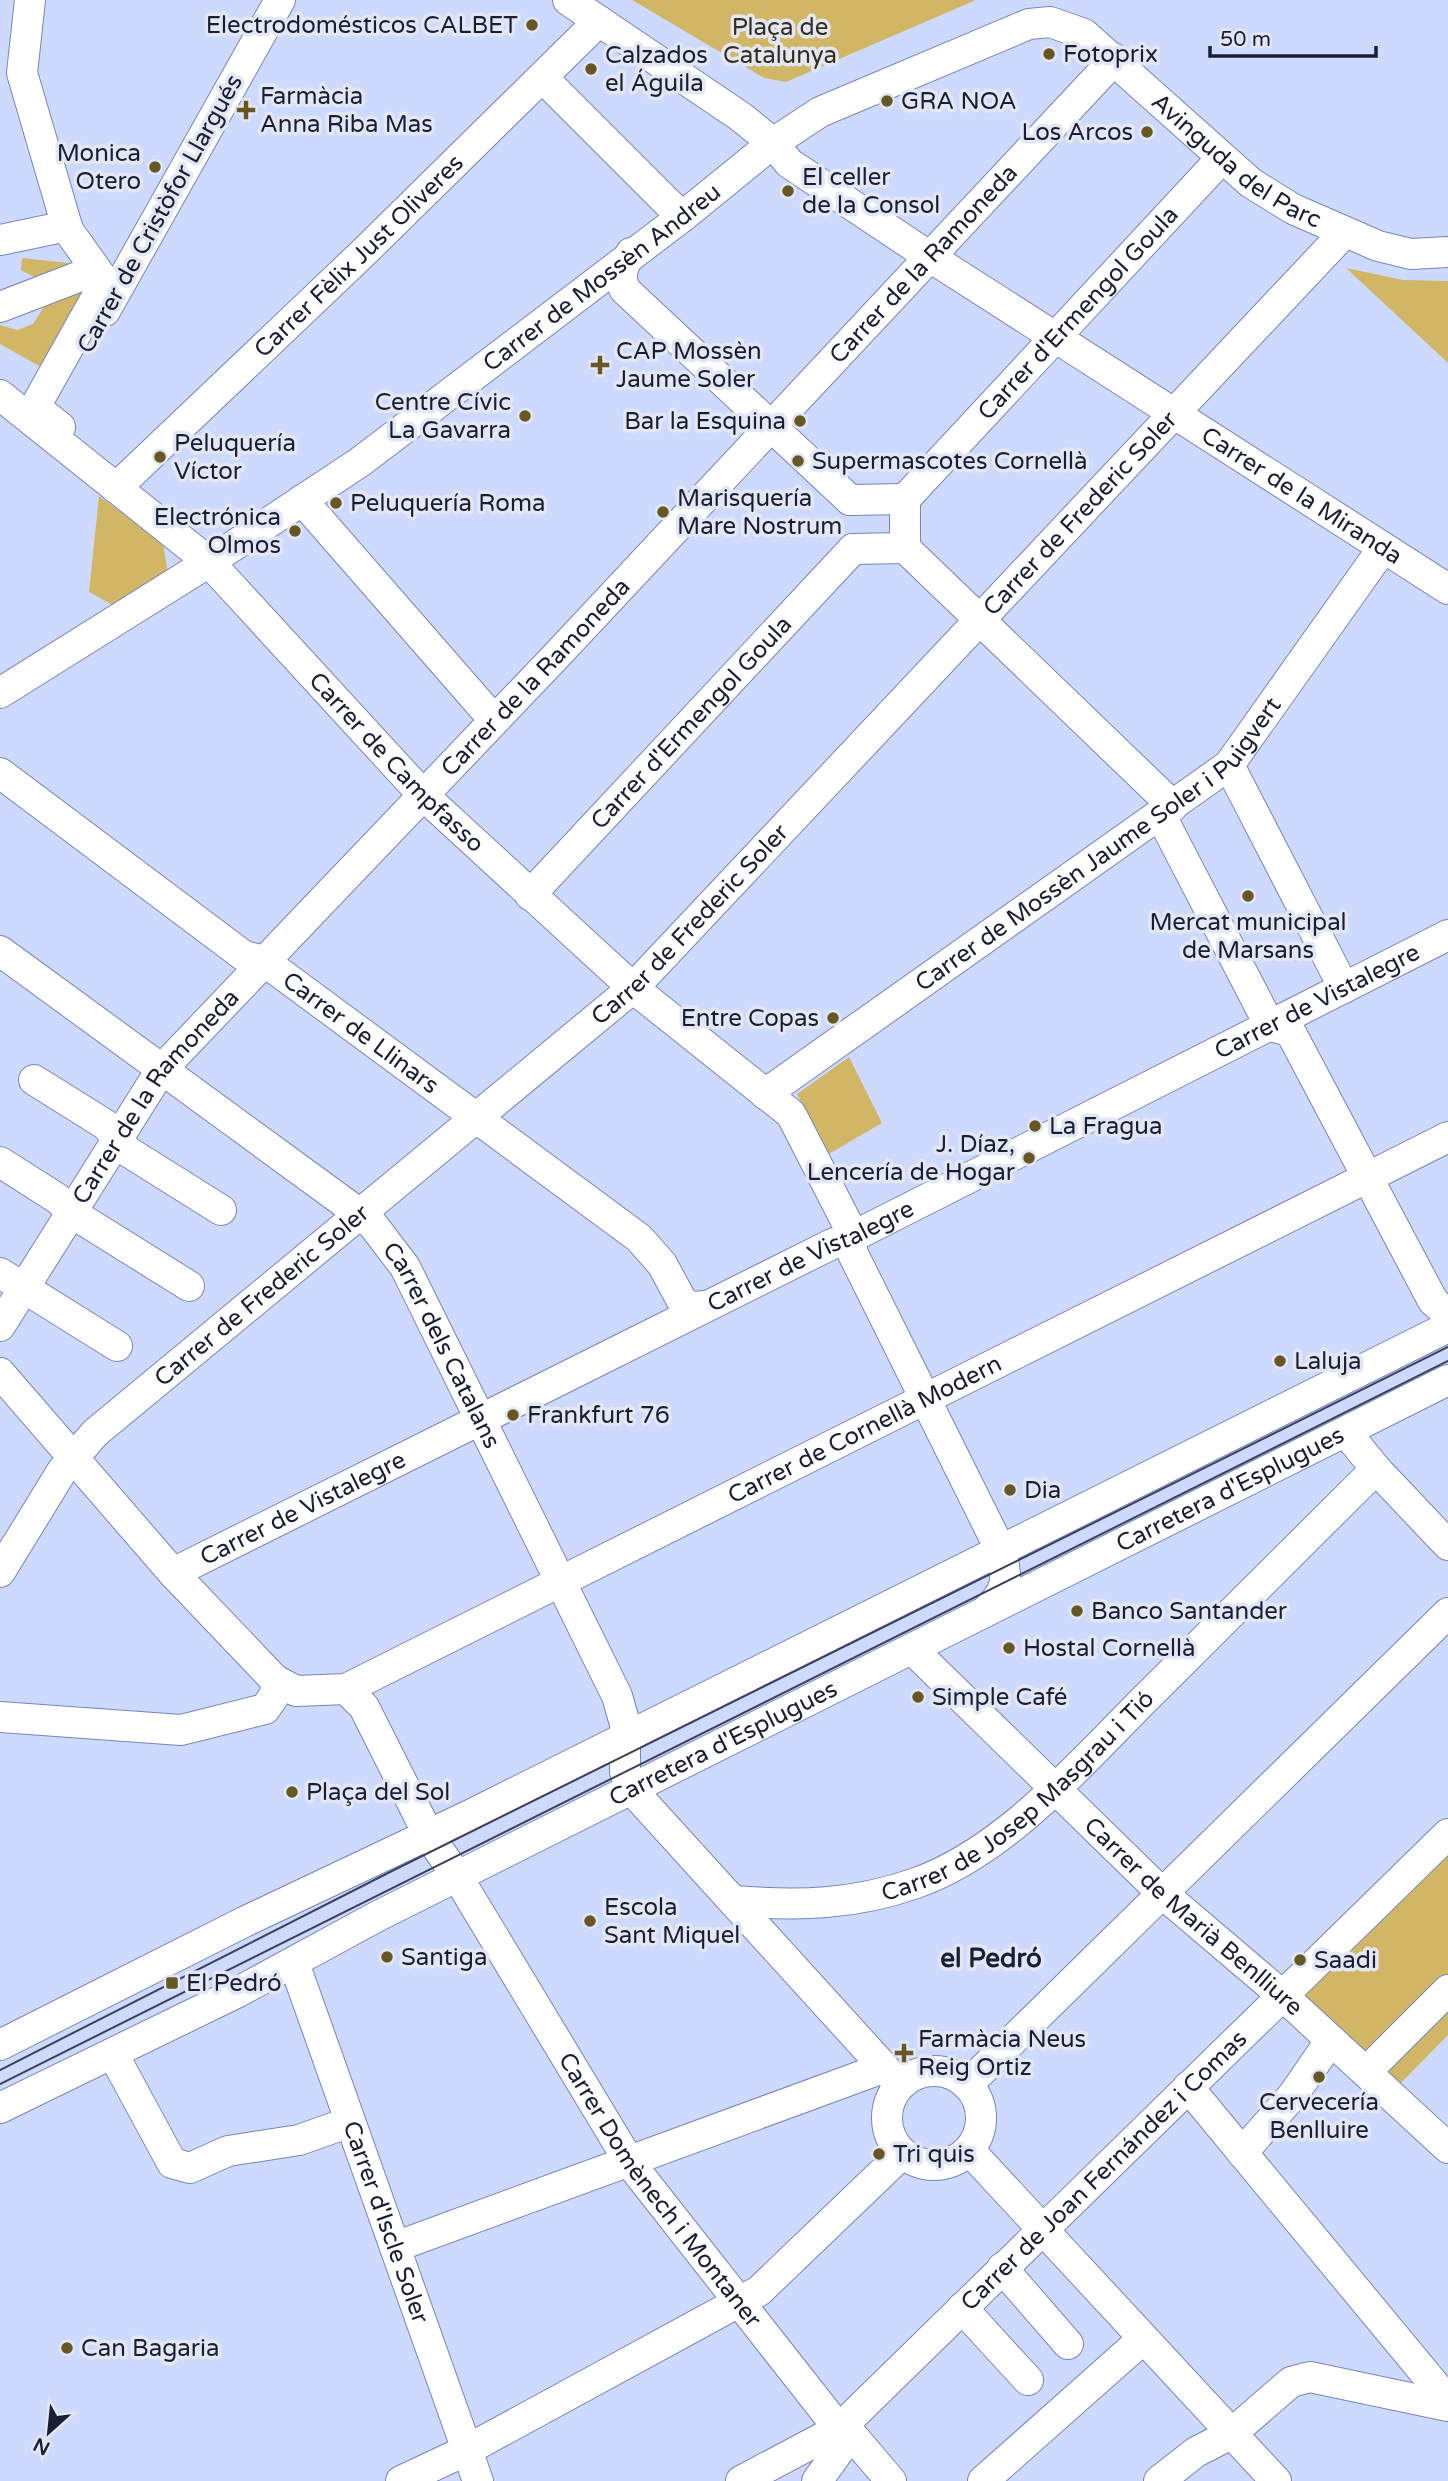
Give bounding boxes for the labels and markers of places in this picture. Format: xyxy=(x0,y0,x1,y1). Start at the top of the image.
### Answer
place label: Electrodomésticos CALBET xyxy=(206,11,518,40)
marker: Electrodomésticos CALBET xyxy=(524,17,540,33)
place label: Fotoprix xyxy=(1063,40,1158,69)
place label: Calzados el Águila xyxy=(605,41,708,98)
marker: Fotoprix xyxy=(1041,46,1057,62)
marker: Calzados el Águila xyxy=(583,61,599,77)
place label: Farmàcia Anna Riba Mas xyxy=(260,82,433,139)
place label: GRA NOA xyxy=(901,87,1017,116)
marker: GRA NOA xyxy=(879,93,895,109)
marker: Farmàcia Anna Riba Mas xyxy=(238,102,254,118)
place label: Los Arcos xyxy=(1021,118,1133,147)
marker: Los Arcos xyxy=(1139,124,1155,140)
place label: Monica Otero xyxy=(57,139,141,196)
marker: Monica Otero xyxy=(147,159,163,175)
place label: El celler de la Consol xyxy=(802,163,940,220)
marker: El celler de la Consol xyxy=(780,183,796,199)
place label: CAP Mossèn Jaume Soler xyxy=(616,337,762,394)
marker: CAP Mossèn Jaume Soler xyxy=(590,355,610,375)
place label: Centre Cívic La Gavarra xyxy=(375,388,511,445)
place label: Bar la Esquina xyxy=(624,407,786,436)
marker: Centre Cívic La Gavarra xyxy=(517,408,533,424)
marker: Bar la Esquina xyxy=(792,413,808,429)
place label: Peluquería Víctor xyxy=(174,429,296,486)
place label: Supermascotes Cornellà xyxy=(812,447,1087,476)
marker: Peluquería Víctor xyxy=(152,449,168,465)
marker: Supermascotes Cornellà xyxy=(790,453,806,469)
place label: Marisquería Mare Nostrum xyxy=(677,484,842,541)
place label: Peluquería Roma xyxy=(350,489,545,518)
marker: Peluquería Roma xyxy=(328,495,344,511)
place label: Electrónica Olmos xyxy=(154,503,281,560)
marker: Marisquería Mare Nostrum xyxy=(655,504,671,520)
marker: Electrónica Olmos xyxy=(287,523,303,539)
marker: Mercat municipal de Marsans xyxy=(1240,888,1256,904)
place label: Mercat municipal de Marsans xyxy=(1149,908,1347,965)
place label: Entre Copas xyxy=(681,1004,819,1033)
marker: Entre Copas xyxy=(825,1010,841,1026)
place label: La Fragua xyxy=(1049,1112,1162,1141)
marker: La Fragua xyxy=(1027,1118,1043,1134)
place label: J. Díaz, Lencería de Hogar xyxy=(807,1130,1016,1187)
marker: J. Díaz, Lencería de Hogar xyxy=(1021,1150,1037,1166)
place label: Laluja xyxy=(1294,1347,1362,1376)
marker: Laluja xyxy=(1272,1353,1288,1369)
place label: Frankfurt 76 xyxy=(527,1401,670,1430)
marker: Frankfurt 76 xyxy=(505,1407,521,1423)
place label: Dia xyxy=(1024,1476,1061,1505)
marker: Dia xyxy=(1002,1482,1018,1498)
place label: Banco Santander xyxy=(1091,1597,1288,1626)
marker: Banco Santander xyxy=(1069,1603,1085,1619)
place label: Hostal Cornellà xyxy=(1023,1634,1195,1663)
marker: Hostal Cornellà xyxy=(1001,1640,1017,1656)
place label: Simple Café xyxy=(932,1683,1067,1712)
marker: Simple Café xyxy=(910,1689,926,1705)
place label: Plaça del Sol xyxy=(306,1778,450,1807)
marker: Plaça del Sol xyxy=(284,1784,300,1800)
place label: Escola Sant Miquel xyxy=(604,1893,740,1950)
marker: Escola Sant Miquel xyxy=(582,1913,598,1929)
place label: Santiga xyxy=(401,1943,487,1972)
place label: Saadi xyxy=(1314,1946,1377,1975)
marker: Santiga xyxy=(379,1949,395,1965)
marker: Saadi xyxy=(1292,1952,1308,1968)
place label: El Pedró xyxy=(186,1969,281,1998)
marker: El Pedró xyxy=(164,1975,180,1991)
place label: Farmàcia Neus Reig Ortiz xyxy=(918,2025,1086,2082)
marker: Farmàcia Neus Reig Ortiz xyxy=(896,2045,912,2061)
marker: Cervecería Benlluire xyxy=(1311,2069,1327,2085)
place label: Cervecería Benlluire xyxy=(1259,2088,1379,2145)
place label: Tri quis xyxy=(893,2140,975,2169)
marker: Tri quis xyxy=(871,2146,887,2162)
place label: Can Bagaria xyxy=(81,2334,219,2363)
marker: Can Bagaria xyxy=(59,2340,75,2356)

